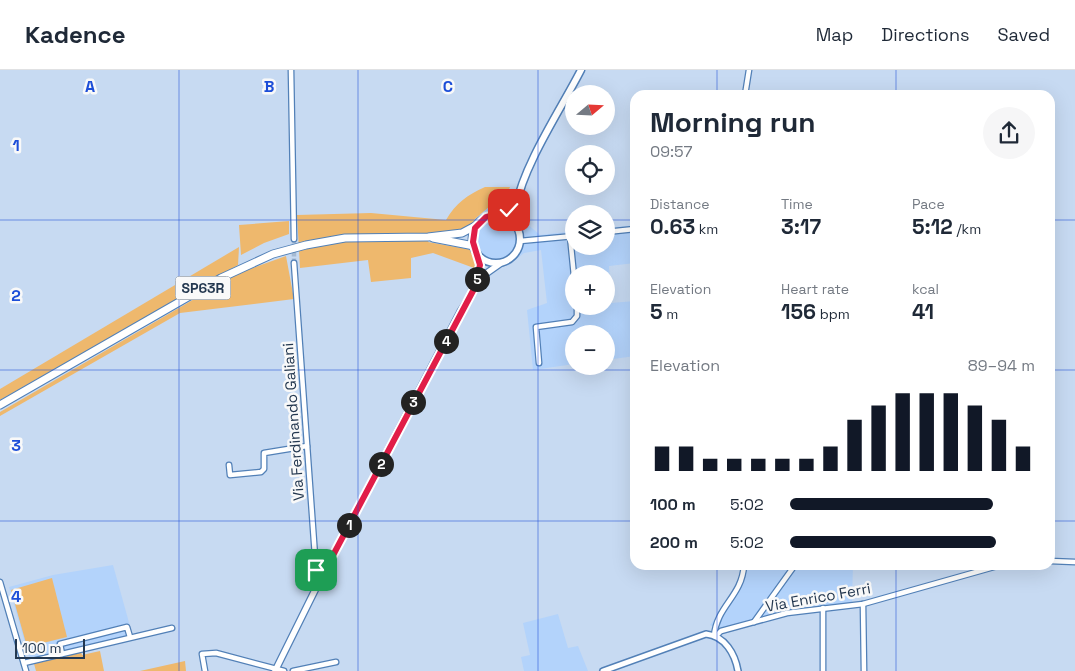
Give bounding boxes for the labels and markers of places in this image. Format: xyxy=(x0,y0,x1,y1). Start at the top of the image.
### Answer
pin xyxy=(488,189,530,231)
pin: 5 xyxy=(464,266,490,292)
pin: 4 xyxy=(434,328,458,354)
pin: 3 xyxy=(400,390,426,414)
pin: 2 xyxy=(368,452,394,476)
pin: 1 xyxy=(336,512,362,538)
pin xyxy=(295,549,337,591)

